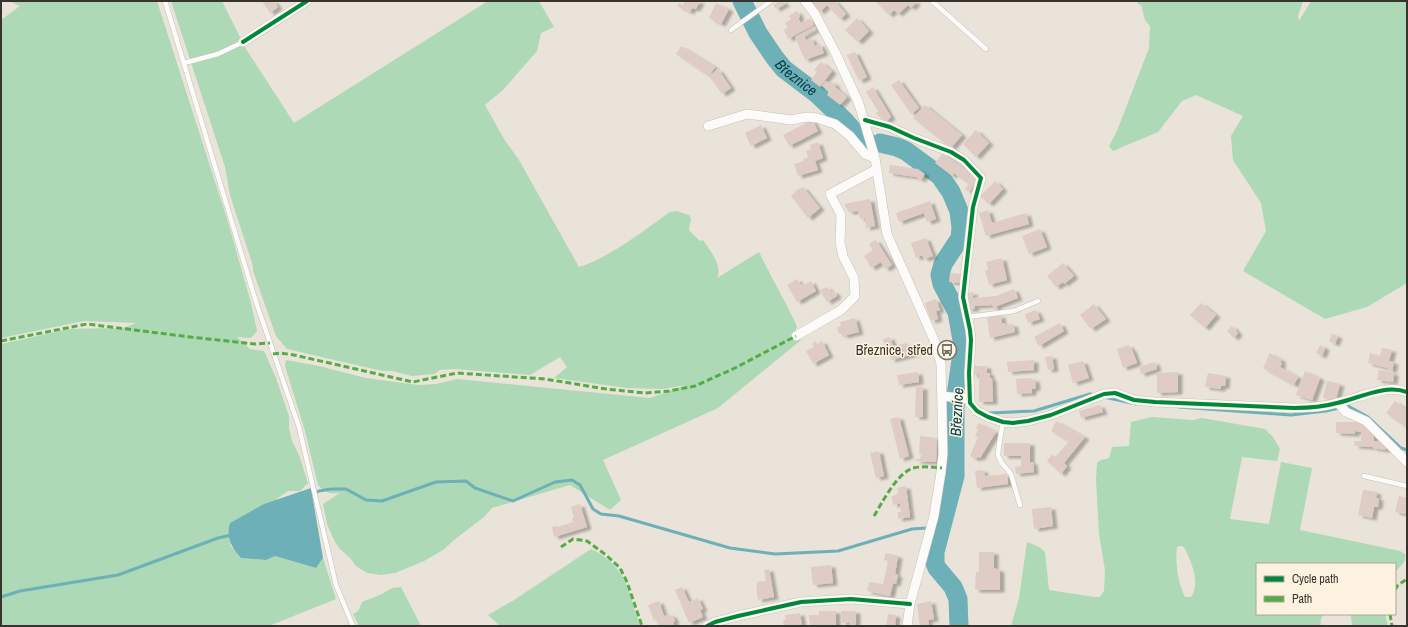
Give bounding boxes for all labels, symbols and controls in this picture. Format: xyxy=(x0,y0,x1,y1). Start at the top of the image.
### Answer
water label: Březnice xyxy=(770,55,822,101)
bus stop icon: Březnice, střed xyxy=(936,339,958,361)
place label: Březnice, střed xyxy=(856,341,933,359)
water label: Březnice xyxy=(945,387,968,437)
legend xyxy=(1256,563,1396,615)
text: Cycle path xyxy=(1292,571,1339,587)
text: Path xyxy=(1292,591,1312,607)

